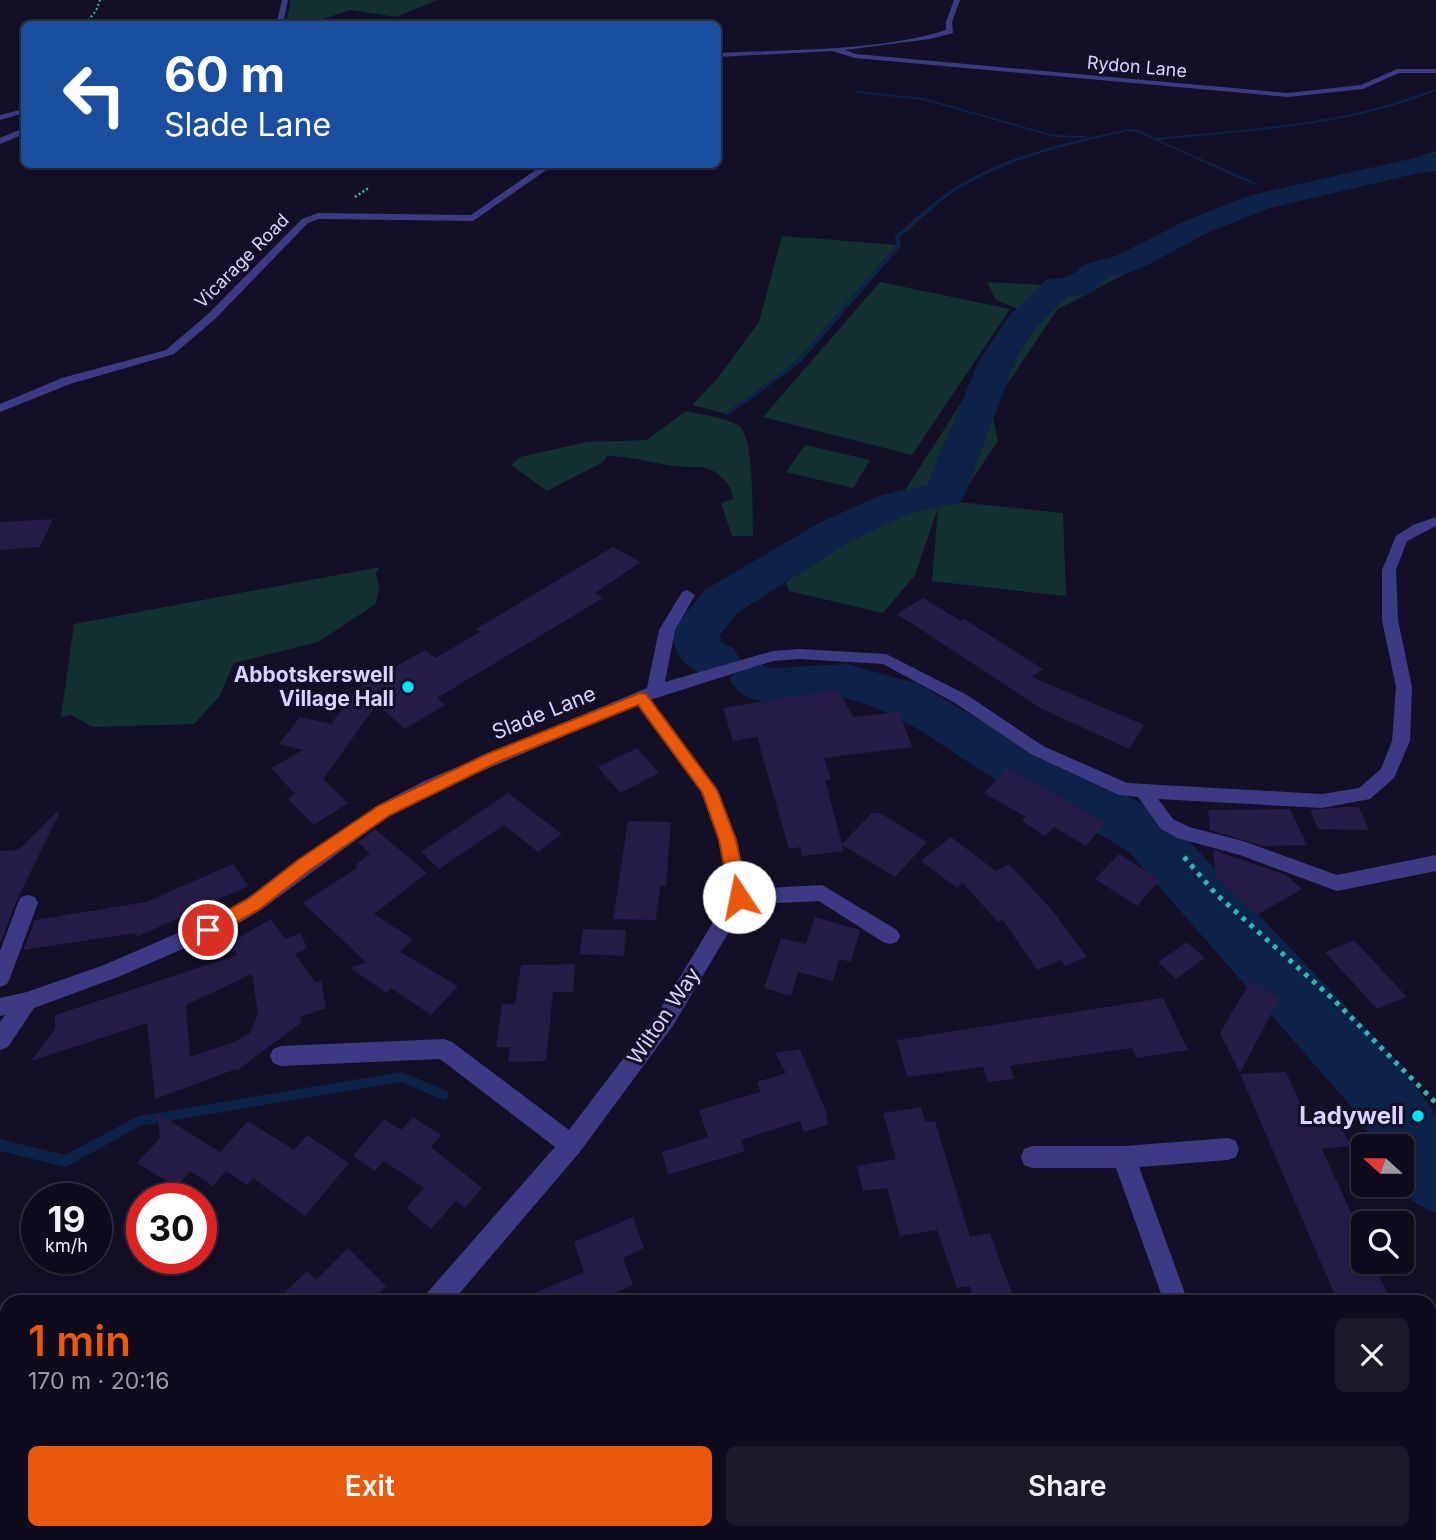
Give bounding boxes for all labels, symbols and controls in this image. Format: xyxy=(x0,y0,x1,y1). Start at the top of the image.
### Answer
text: 60 m xyxy=(164,45,285,104)
icon: left xyxy=(49,49,140,140)
street label: Rydon Lane xyxy=(1086,52,1188,81)
text: Slade Lane xyxy=(164,105,331,144)
street label: Vicarage Road xyxy=(190,209,293,312)
place label: Abbotskerswell Village Hall xyxy=(234,662,394,711)
marker: Abbotskerswell Village Hall xyxy=(400,679,416,695)
street label: Slade Lane xyxy=(488,680,599,745)
position arrow xyxy=(702,860,776,934)
pin xyxy=(178,900,238,960)
icon: arrive xyxy=(189,911,227,949)
street label: Wilton Way xyxy=(622,962,705,1069)
place label: Ladywell xyxy=(1299,1101,1404,1130)
marker: Ladywell xyxy=(1410,1108,1426,1124)
north arrow xyxy=(1351,1134,1414,1197)
map controls xyxy=(1351,1134,1414,1274)
speed limit sign: 30 xyxy=(126,1183,217,1274)
text: 19 xyxy=(48,1198,85,1240)
button: search xyxy=(1351,1211,1414,1274)
text: km/h xyxy=(45,1235,88,1256)
text: 1 min xyxy=(28,1315,131,1366)
button: close xyxy=(1335,1318,1409,1392)
text: 170 m · 20:16 xyxy=(28,1367,169,1395)
button: Exit xyxy=(28,1446,712,1526)
button: Share xyxy=(726,1446,1409,1526)

